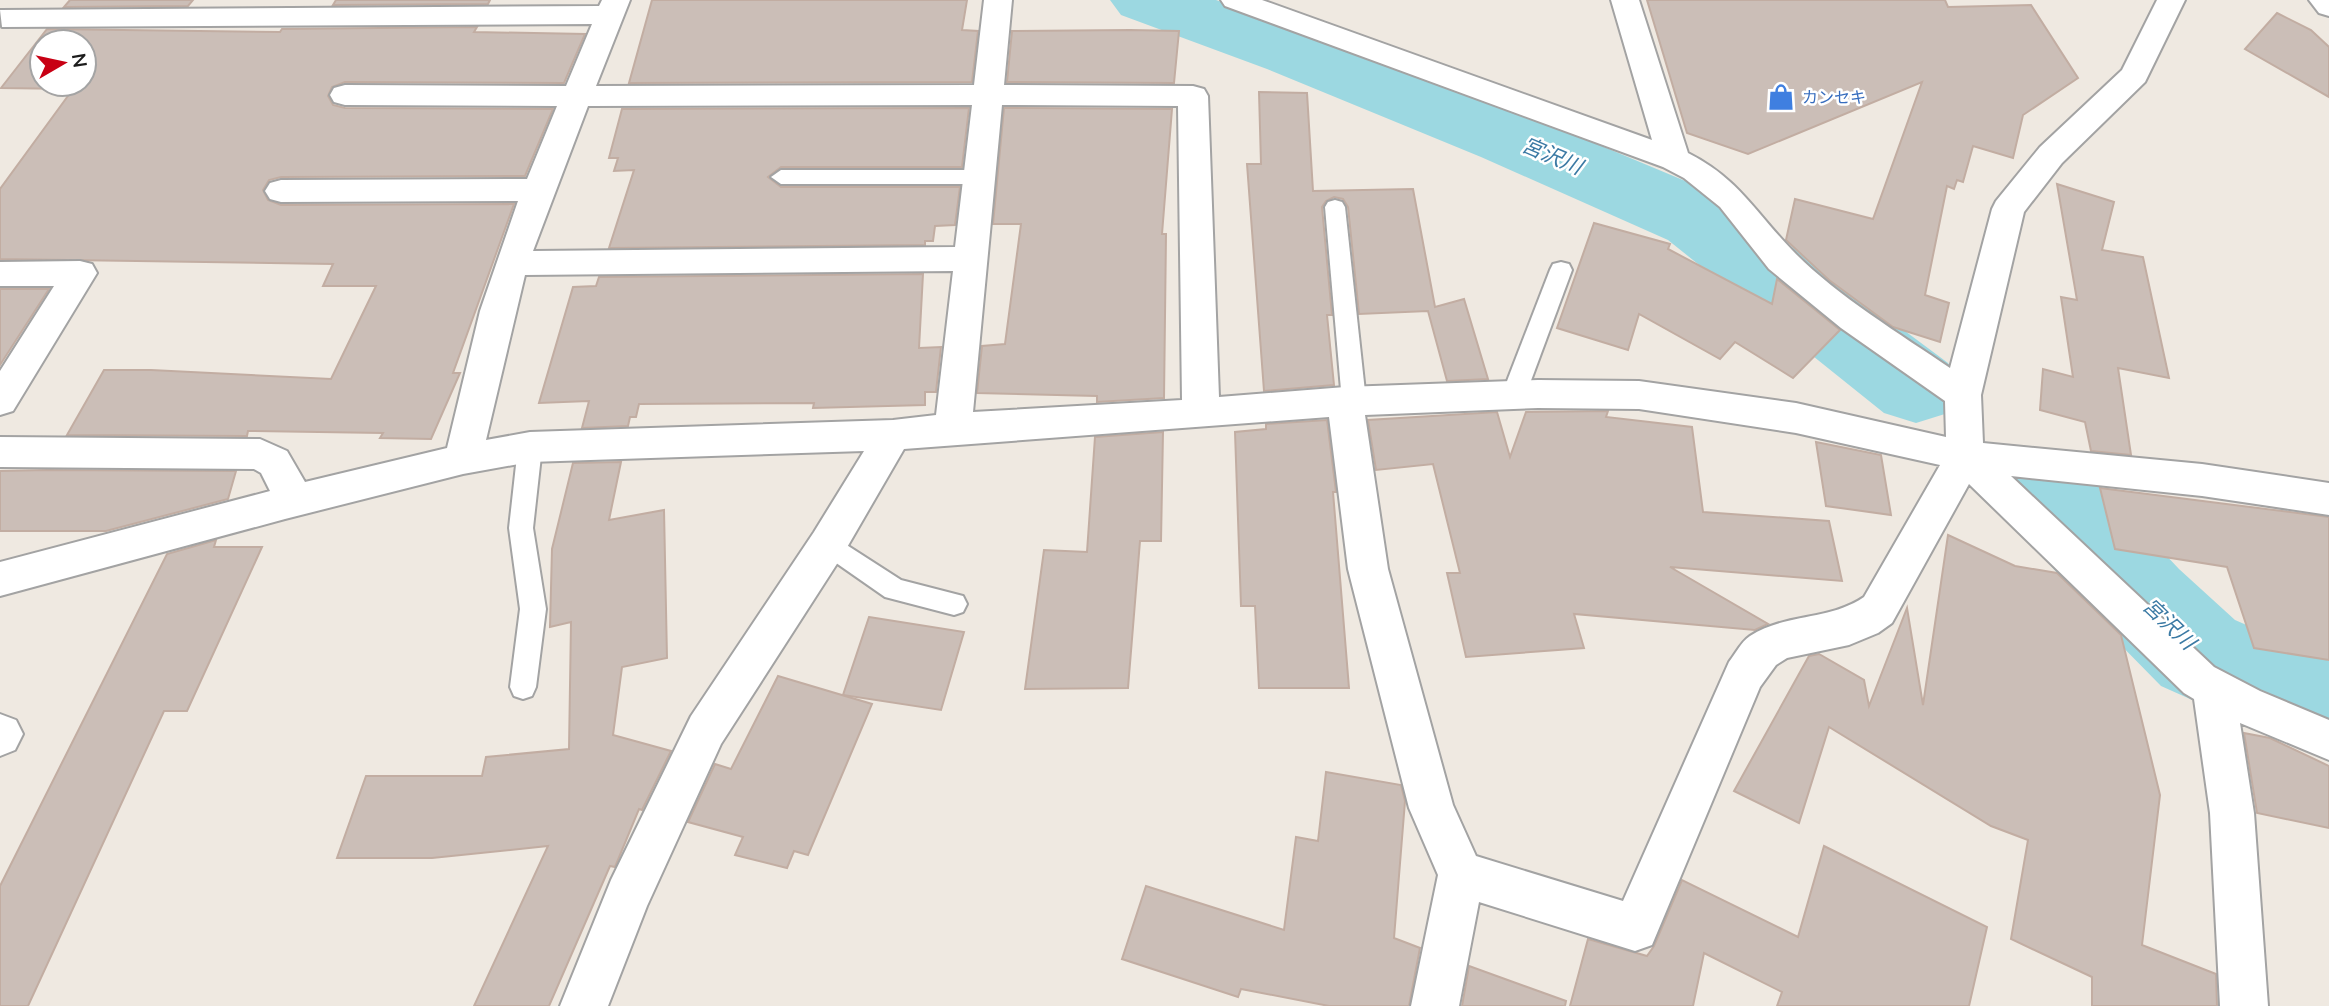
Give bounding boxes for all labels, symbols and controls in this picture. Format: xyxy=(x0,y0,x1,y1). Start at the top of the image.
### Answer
north arrow xyxy=(28,28,98,98)
text: N xyxy=(65,51,93,70)
shop icon: カンセキ xyxy=(1766,82,1796,112)
place label: カンセキ xyxy=(1802,87,1866,109)
water label: 宮沢川 xyxy=(1518,131,1588,182)
water label: 宮沢川 xyxy=(2137,592,2203,657)

